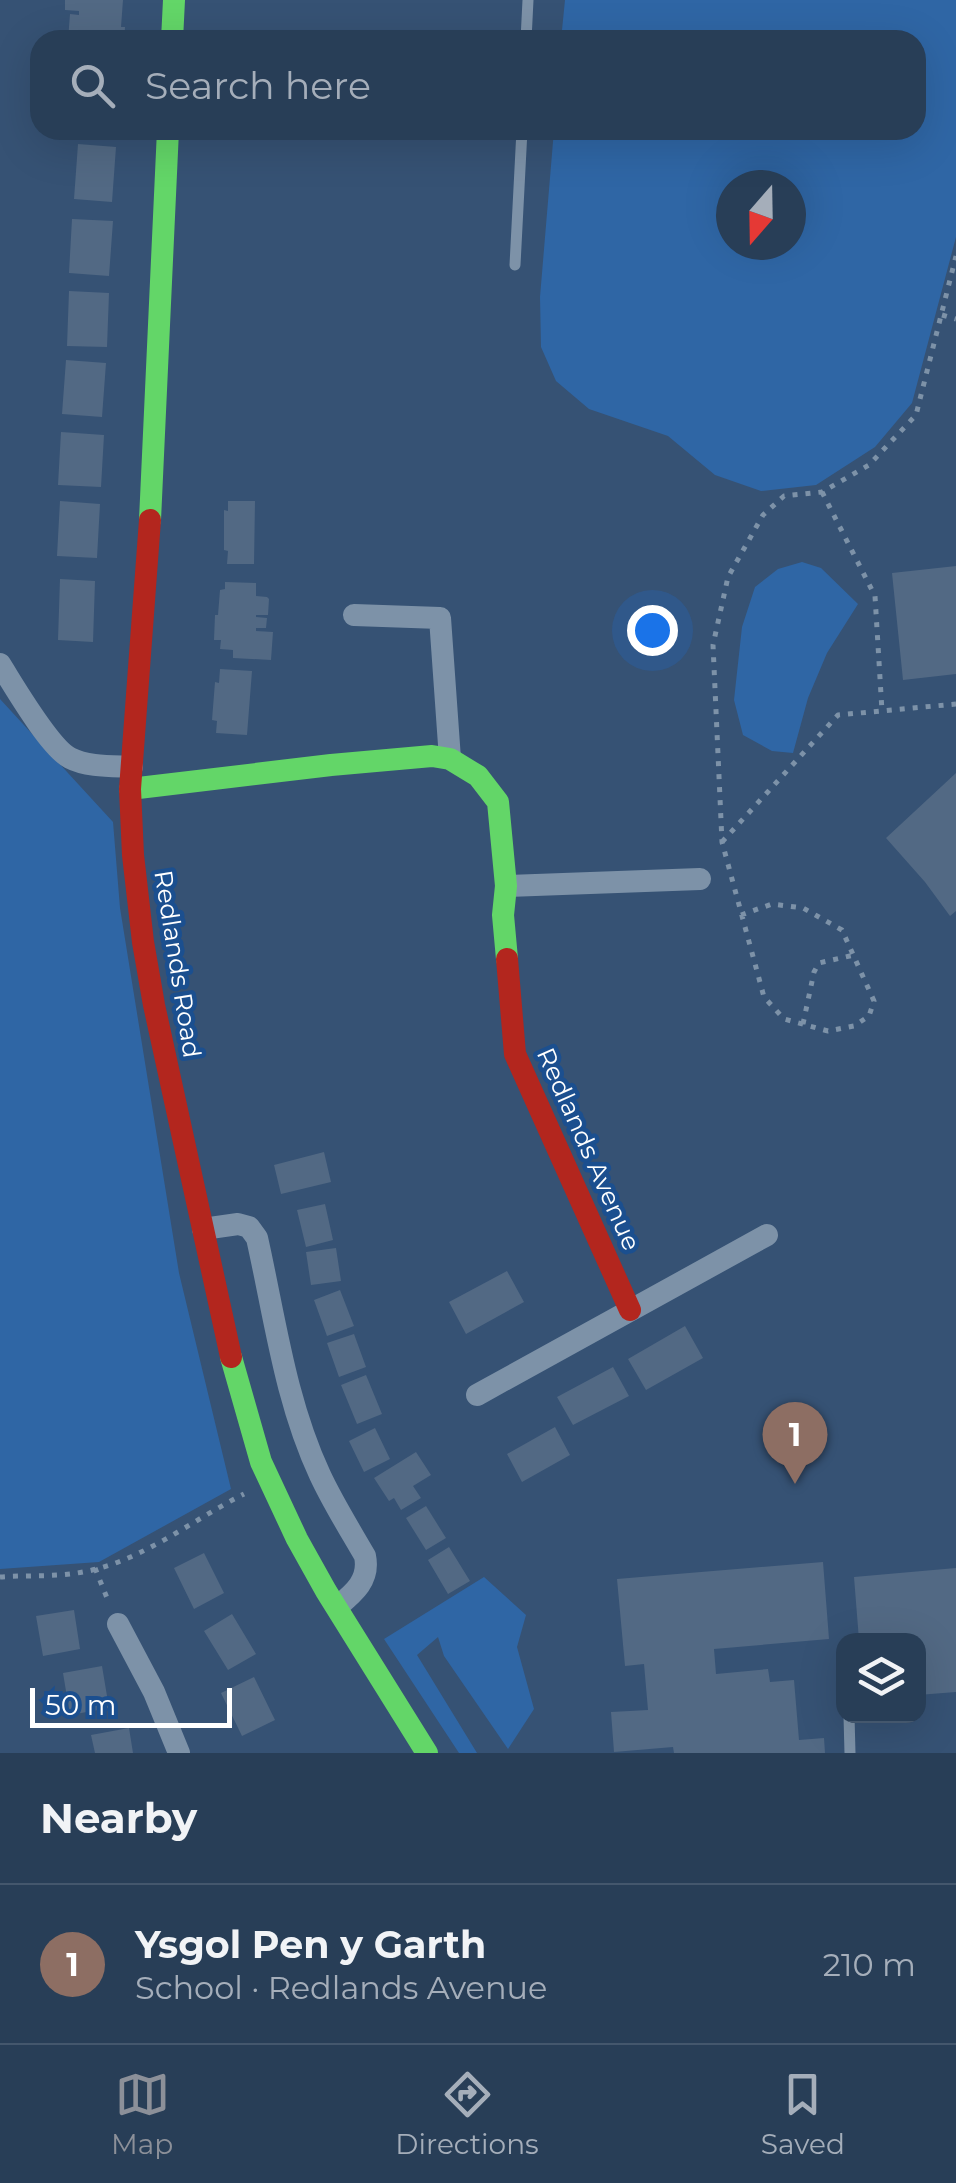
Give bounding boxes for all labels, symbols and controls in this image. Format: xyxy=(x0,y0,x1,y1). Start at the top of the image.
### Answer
search box xyxy=(30,30,926,140)
icon: search xyxy=(65,58,120,113)
text: Search here xyxy=(145,62,371,109)
north arrow xyxy=(716,170,806,260)
your location xyxy=(627,605,678,656)
street label: Redlands Road xyxy=(148,868,208,1060)
street label: Redlands Avenue xyxy=(531,1043,647,1255)
pin: 1 xyxy=(762,1402,828,1484)
map controls xyxy=(836,1633,926,1723)
button: layers xyxy=(836,1633,926,1723)
scale bar xyxy=(30,1683,232,1728)
text: 50 m xyxy=(45,1688,116,1722)
text: Nearby xyxy=(40,1792,197,1844)
text: Ysgol Pen y Garth xyxy=(135,1921,486,1968)
text: 1 xyxy=(66,1945,79,1984)
text: 210 m xyxy=(823,1945,916,1984)
text: School · Redlands Avenue xyxy=(135,1968,547,2007)
tab: Map xyxy=(111,2067,173,2161)
tab: Directions xyxy=(395,2067,539,2161)
tab: Saved xyxy=(761,2067,845,2161)

